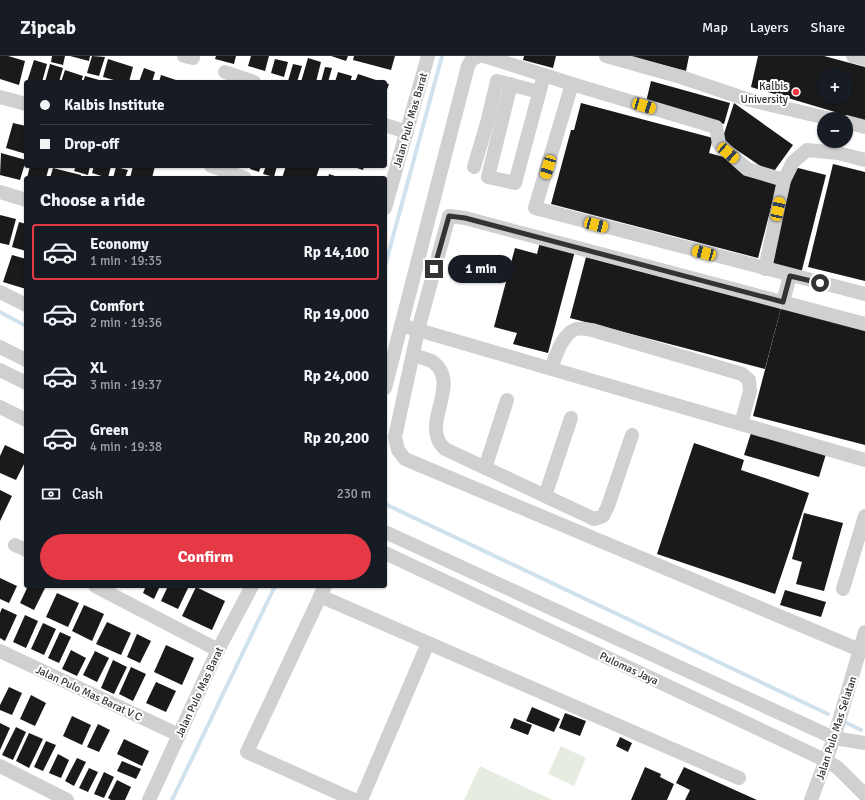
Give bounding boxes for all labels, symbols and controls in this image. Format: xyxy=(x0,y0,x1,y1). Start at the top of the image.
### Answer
text: Zipcab xyxy=(20,16,76,40)
text: Map xyxy=(702,19,728,36)
text: Layers xyxy=(750,19,789,36)
text: Share xyxy=(811,19,845,36)
map controls xyxy=(817,68,853,148)
button: + xyxy=(817,68,853,104)
street label: Jalan Pulo Mas Barat xyxy=(391,71,430,169)
place label: Kalbis University xyxy=(741,80,789,106)
marker: Kalbis University xyxy=(791,87,801,97)
text: Kalbis Institute xyxy=(64,96,165,114)
car xyxy=(631,97,657,115)
button: − xyxy=(817,112,853,148)
text: Drop-off xyxy=(64,135,119,153)
car xyxy=(715,141,741,165)
car xyxy=(539,154,557,180)
text: Choose a ride xyxy=(40,189,145,211)
car xyxy=(770,196,786,222)
car xyxy=(583,216,609,234)
icon: car xyxy=(42,234,78,270)
text: Economy xyxy=(90,235,149,253)
text: Rp 14,100 xyxy=(303,243,369,261)
car xyxy=(691,244,717,262)
text: 1 min · 19:35 xyxy=(90,253,162,269)
callout: 1 min xyxy=(448,255,514,283)
route end xyxy=(425,260,443,278)
text: 1 min xyxy=(465,261,497,277)
route start xyxy=(811,274,829,292)
icon: car xyxy=(42,296,78,332)
text: Comfort xyxy=(90,297,144,315)
text: Rp 19,000 xyxy=(303,305,369,323)
text: 2 min · 19:36 xyxy=(90,315,162,331)
icon: car xyxy=(42,358,78,394)
text: XL xyxy=(90,359,107,377)
text: Rp 24,000 xyxy=(303,367,369,385)
text: 3 min · 19:37 xyxy=(90,377,162,393)
icon: car xyxy=(42,420,78,456)
text: Green xyxy=(90,421,129,439)
text: Rp 20,200 xyxy=(303,429,369,447)
text: 4 min · 19:38 xyxy=(90,439,162,455)
icon: cash xyxy=(40,483,62,505)
text: Cash xyxy=(72,485,103,503)
text: 230 m xyxy=(337,486,371,502)
button: Confirm xyxy=(40,534,371,580)
street label: Jalan Pulo Mas Barat xyxy=(173,645,226,739)
street label: Pulomas Jaya xyxy=(597,649,661,688)
street label: Jalan Pulo Mas Barat V C xyxy=(34,663,144,724)
street label: Jalan Pulo Mas Selatan xyxy=(814,675,859,782)

